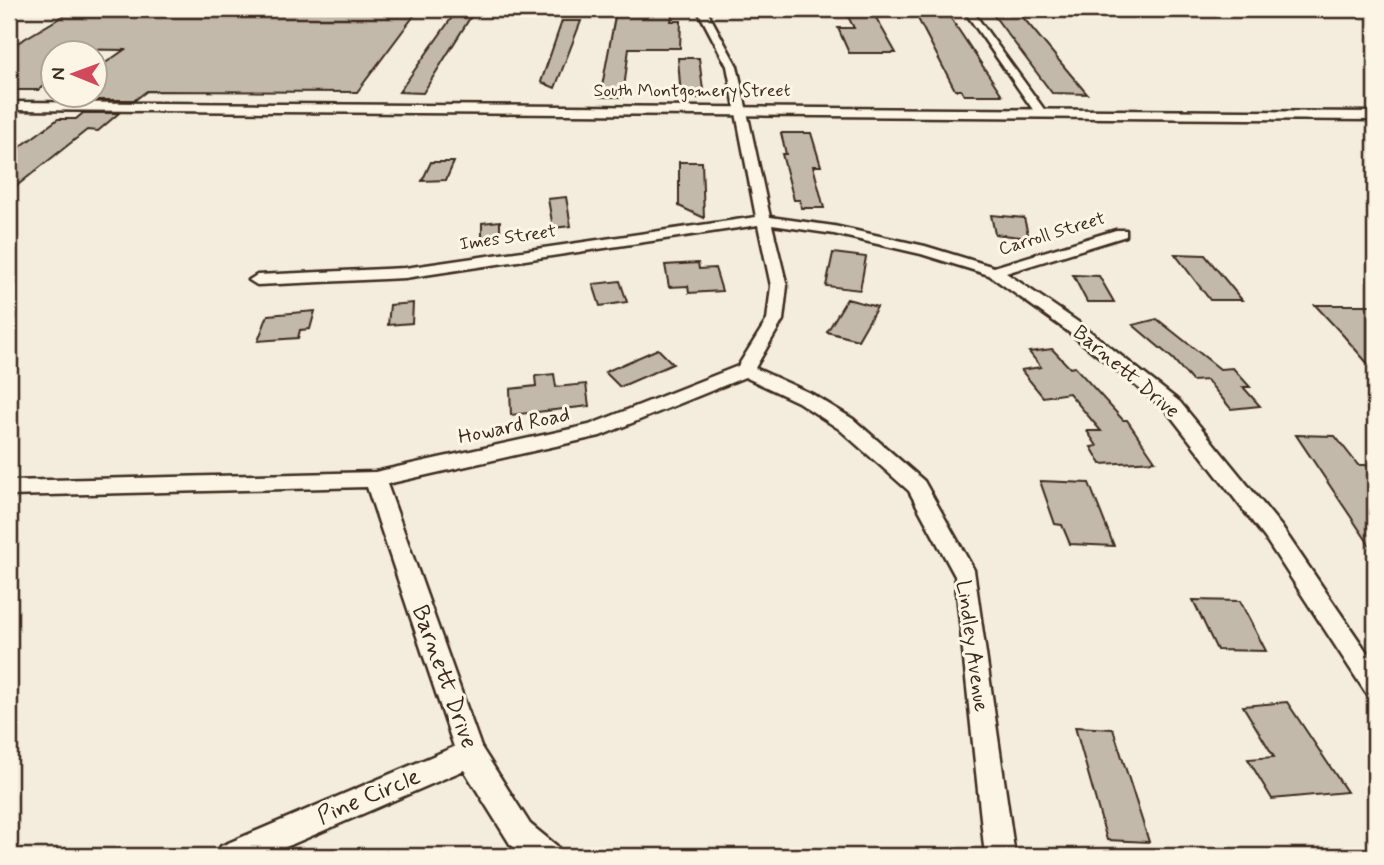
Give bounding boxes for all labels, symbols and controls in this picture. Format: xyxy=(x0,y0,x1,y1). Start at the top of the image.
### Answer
north arrow xyxy=(38,38,108,108)
text: N xyxy=(46,67,71,80)
street label: South Montgomery Street xyxy=(594,79,791,103)
street label: Carroll Street xyxy=(996,206,1108,262)
street label: Imes Street xyxy=(458,219,558,257)
street label: Barnett Drive xyxy=(1067,319,1185,425)
street label: Howard Road xyxy=(456,401,572,451)
street label: Lindley Avenue xyxy=(949,578,995,714)
street label: Barnett Drive xyxy=(404,601,484,753)
street label: Pine Circle xyxy=(313,761,425,833)

